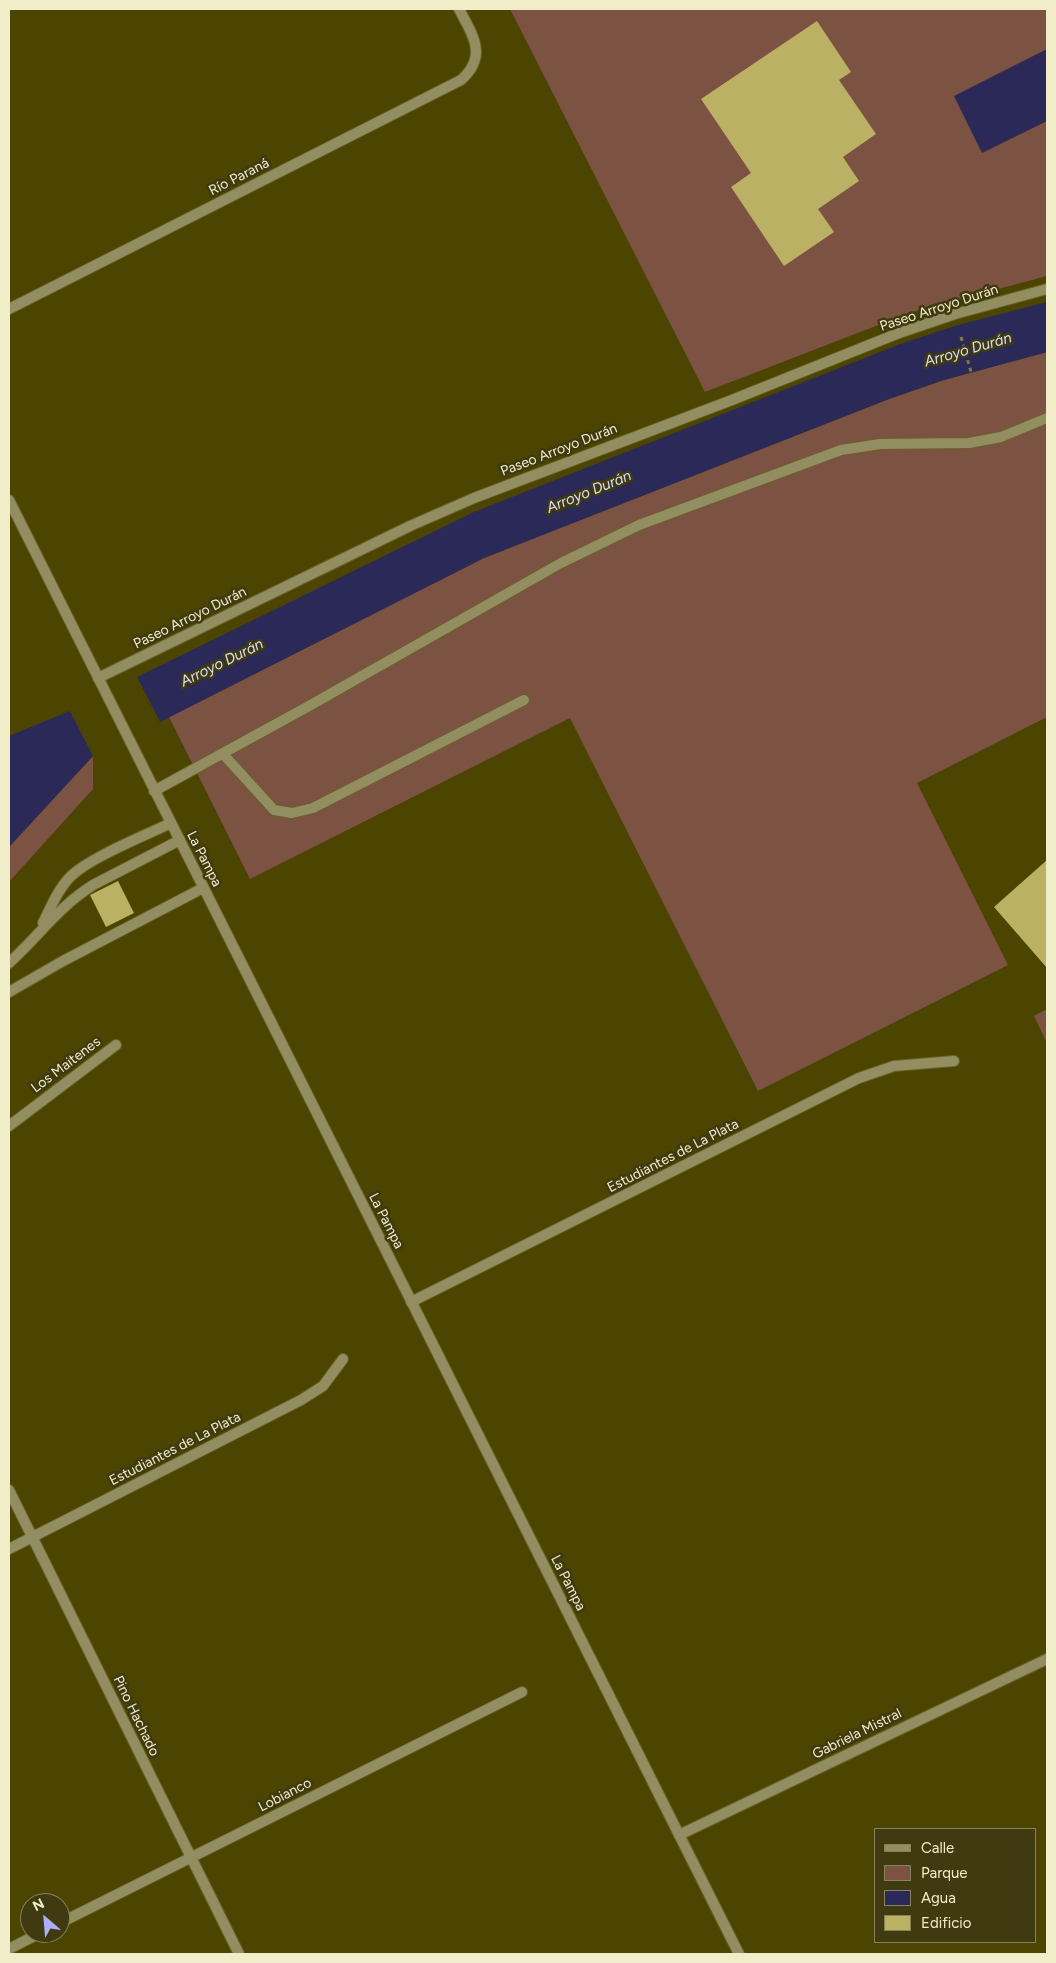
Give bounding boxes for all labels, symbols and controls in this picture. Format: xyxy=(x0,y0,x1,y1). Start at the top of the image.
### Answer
street label: Río Paraná xyxy=(206,155,272,199)
street label: Paseo Arroyo Durán xyxy=(878,281,1000,335)
water label: Arroyo Durán xyxy=(922,329,1014,371)
street label: Paseo Arroyo Durán xyxy=(498,420,620,480)
water label: Arroyo Durán xyxy=(544,467,634,517)
street label: Paseo Arroyo Durán xyxy=(131,583,249,653)
water label: Arroyo Durán xyxy=(178,635,266,691)
street label: La Pampa xyxy=(183,828,225,890)
street label: Los Maitenes xyxy=(28,1033,104,1097)
street label: Estudiantes de La Plata xyxy=(605,1116,741,1196)
street label: La Pampa xyxy=(365,1190,407,1252)
street label: Estudiantes de La Plata xyxy=(107,1409,243,1489)
street label: La Pampa xyxy=(547,1552,589,1614)
street label: Pino Hachado xyxy=(109,1673,163,1759)
street label: Gabriela Mistral xyxy=(810,1705,904,1763)
street label: Lobianco xyxy=(256,1774,314,1816)
legend xyxy=(874,1828,1036,1943)
text: Calle xyxy=(921,1839,954,1857)
text: Parque xyxy=(921,1864,968,1882)
text: Agua xyxy=(921,1889,956,1907)
north arrow xyxy=(20,1893,70,1943)
text: N xyxy=(30,1895,47,1915)
text: Edificio xyxy=(921,1914,971,1932)

